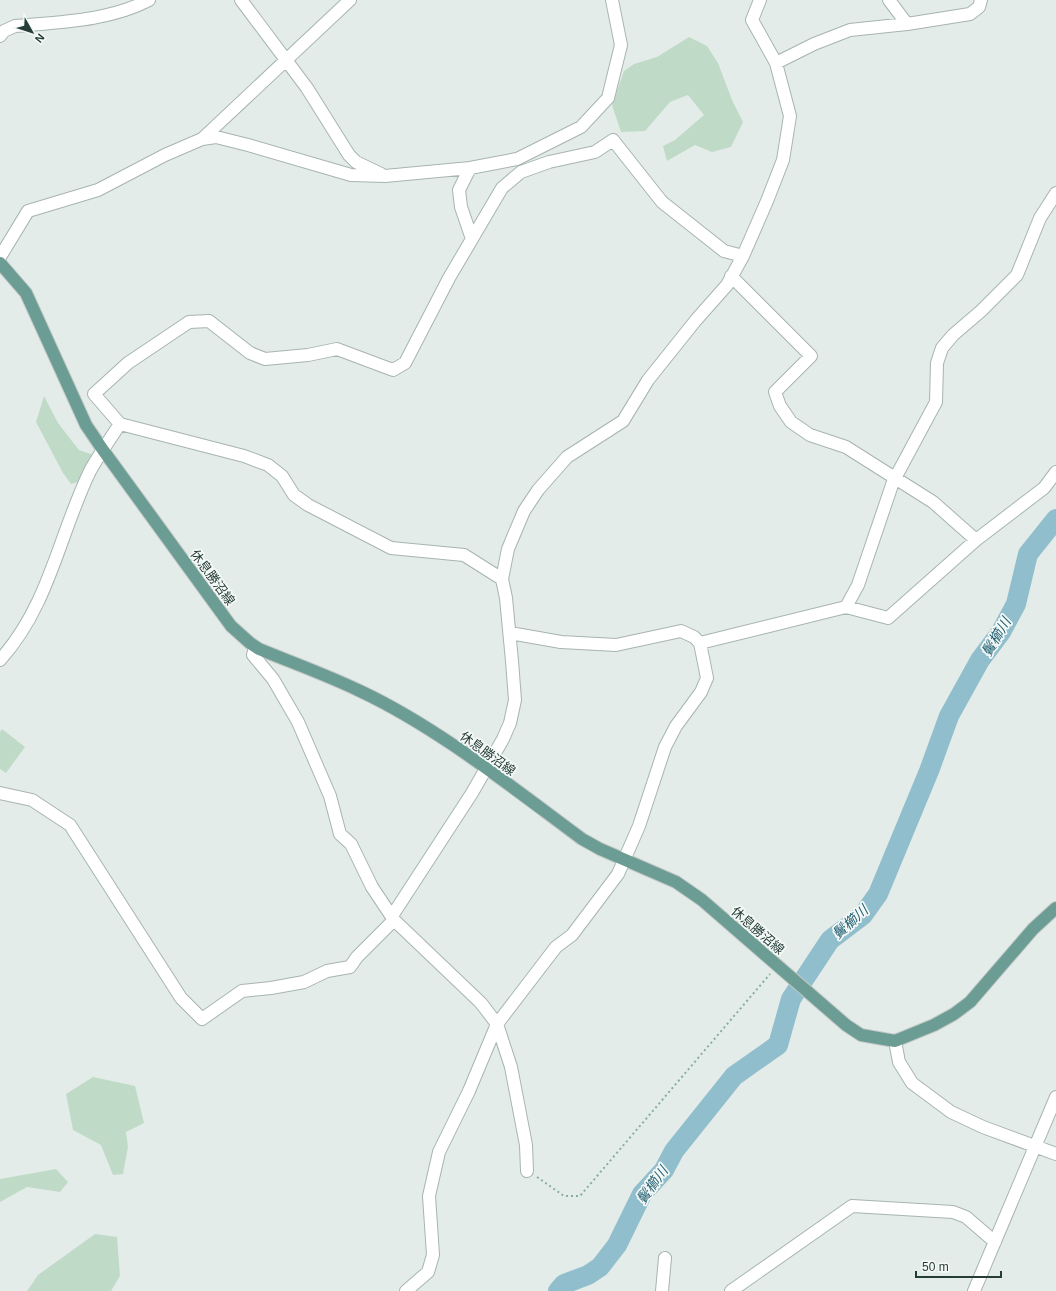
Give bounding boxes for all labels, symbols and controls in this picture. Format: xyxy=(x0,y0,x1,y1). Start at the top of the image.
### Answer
north arrow xyxy=(12,12,52,52)
text: N xyxy=(33,31,47,45)
street label: 休息勝沼線 xyxy=(187,547,238,608)
water label: 鬢櫛川 xyxy=(978,613,1015,659)
street label: 休息勝沼線 xyxy=(457,728,518,779)
water label: 鬢櫛川 xyxy=(829,901,872,942)
street label: 休息勝沼線 xyxy=(728,903,787,957)
water label: 鬢櫛川 xyxy=(633,1162,672,1207)
scale bar xyxy=(916,1253,1001,1279)
text: 50 m xyxy=(922,1260,949,1274)

